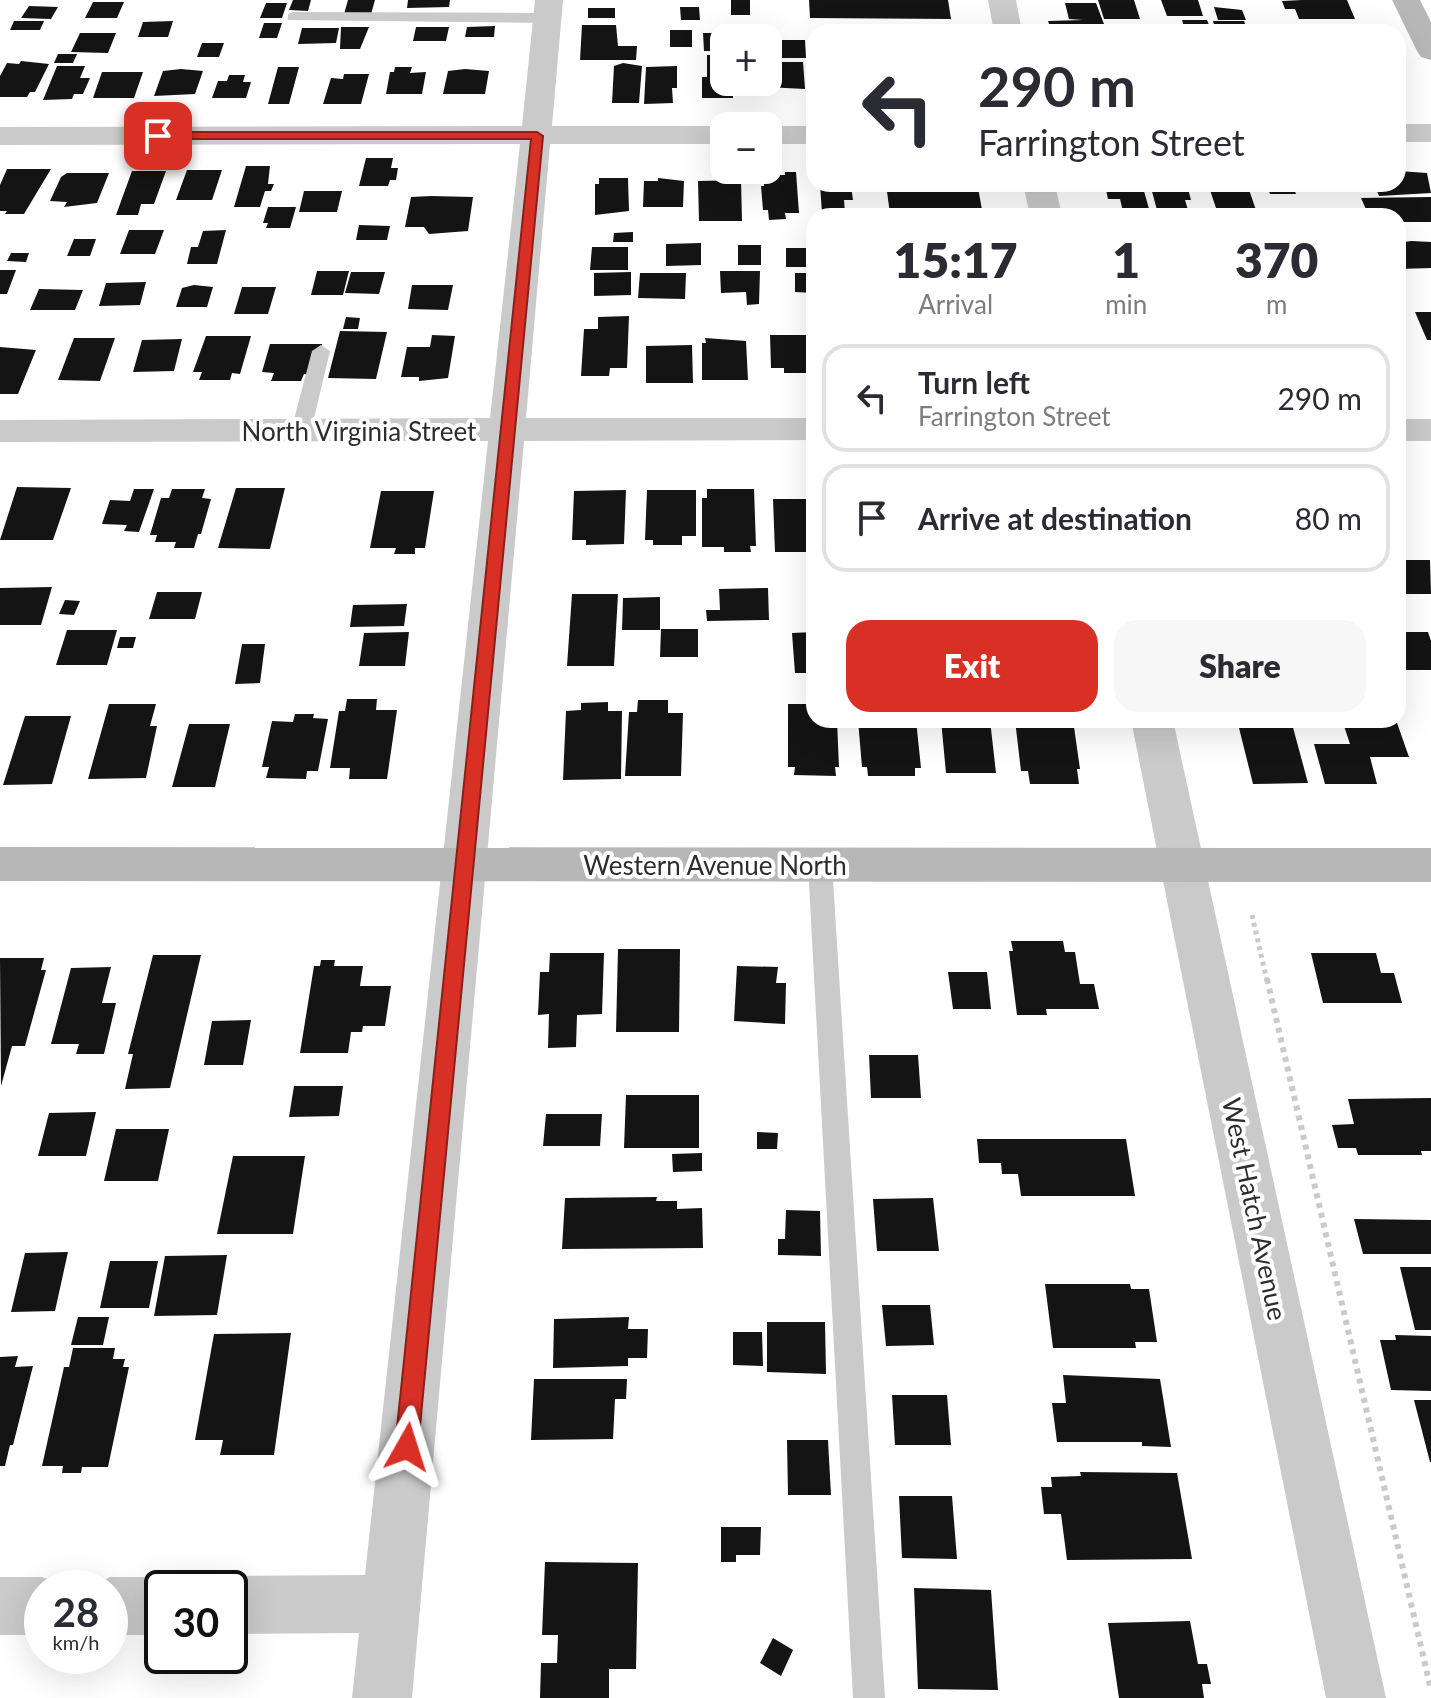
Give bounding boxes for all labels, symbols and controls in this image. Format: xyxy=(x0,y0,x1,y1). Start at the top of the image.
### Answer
map controls xyxy=(710,24,782,184)
button: + xyxy=(710,24,782,96)
text: 290 m xyxy=(978,52,1136,119)
icon: left xyxy=(846,56,950,160)
pin xyxy=(124,102,192,170)
button: − xyxy=(710,112,782,184)
icon: arrive xyxy=(136,114,180,158)
text: Farrington Street xyxy=(978,120,1245,164)
text: 15:17 xyxy=(894,231,1018,288)
text: 1 xyxy=(1112,231,1140,288)
text: 370 xyxy=(1235,231,1318,288)
text: Arrival xyxy=(918,288,993,320)
text: min xyxy=(1105,288,1147,320)
text: m xyxy=(1266,288,1287,320)
text: Turn left xyxy=(918,364,1030,400)
icon: left xyxy=(850,376,894,420)
text: 290 m xyxy=(1277,380,1362,416)
text: Farrington Street xyxy=(918,400,1111,432)
street label: North Virginia Street xyxy=(242,415,477,447)
icon: arrive xyxy=(850,496,894,540)
text: Arrive at destination xyxy=(918,500,1192,536)
text: 80 m xyxy=(1295,500,1362,536)
button: Exit xyxy=(846,620,1098,712)
button: Share xyxy=(1114,620,1366,712)
street label: Western Avenue North xyxy=(583,849,847,881)
street label: West Hatch Avenue xyxy=(1216,1095,1294,1323)
position arrow xyxy=(365,1405,449,1489)
speed limit sign: 30 xyxy=(144,1570,248,1674)
text: 28 xyxy=(53,1588,99,1636)
text: km/h xyxy=(53,1630,99,1654)

